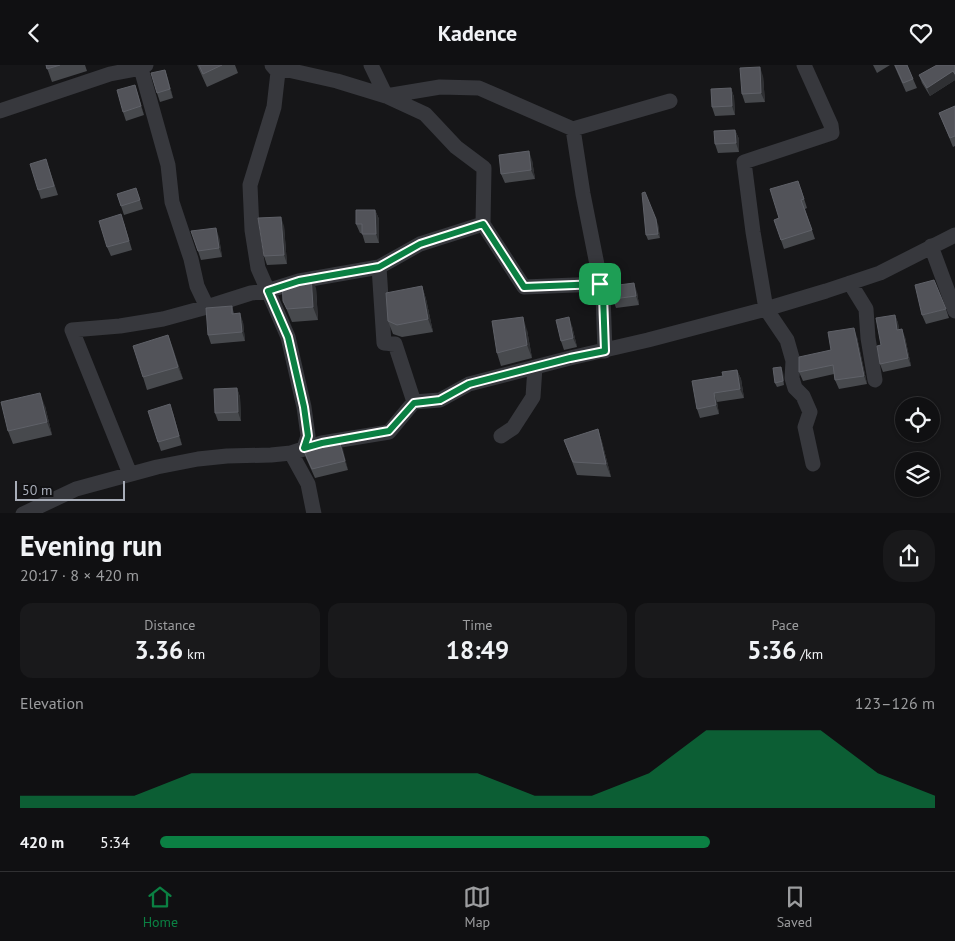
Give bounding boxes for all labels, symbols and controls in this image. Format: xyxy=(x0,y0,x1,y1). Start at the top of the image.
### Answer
icon: back xyxy=(20,19,48,47)
text: Kadence xyxy=(438,19,517,47)
icon: heart xyxy=(907,19,935,47)
pin xyxy=(579,263,621,305)
icon: arrive xyxy=(586,270,614,298)
map controls xyxy=(895,397,940,497)
button: locate xyxy=(895,397,940,442)
button: layers xyxy=(895,452,940,497)
scale bar xyxy=(15,478,125,502)
text: 50 m xyxy=(22,481,52,499)
text: Evening run xyxy=(20,527,162,564)
button: share xyxy=(883,530,935,582)
text: 20:17 · 8 × 420 m xyxy=(20,565,139,585)
text: Distance xyxy=(144,616,195,634)
text: Time xyxy=(462,616,493,634)
text: Pace xyxy=(771,616,799,634)
text: 3.36 xyxy=(135,634,183,666)
text: 18:49 xyxy=(446,634,509,666)
text: 5:36 xyxy=(747,634,796,666)
text: km xyxy=(183,645,205,663)
text: /km xyxy=(796,645,823,663)
text: Elevation xyxy=(20,693,84,713)
text: 123–126 m xyxy=(855,693,935,713)
text: 420 m xyxy=(20,832,64,852)
text: 5:34 xyxy=(100,832,130,852)
tab: Home xyxy=(143,883,178,931)
tab: Map xyxy=(463,883,491,931)
tab: Saved xyxy=(777,883,812,931)

